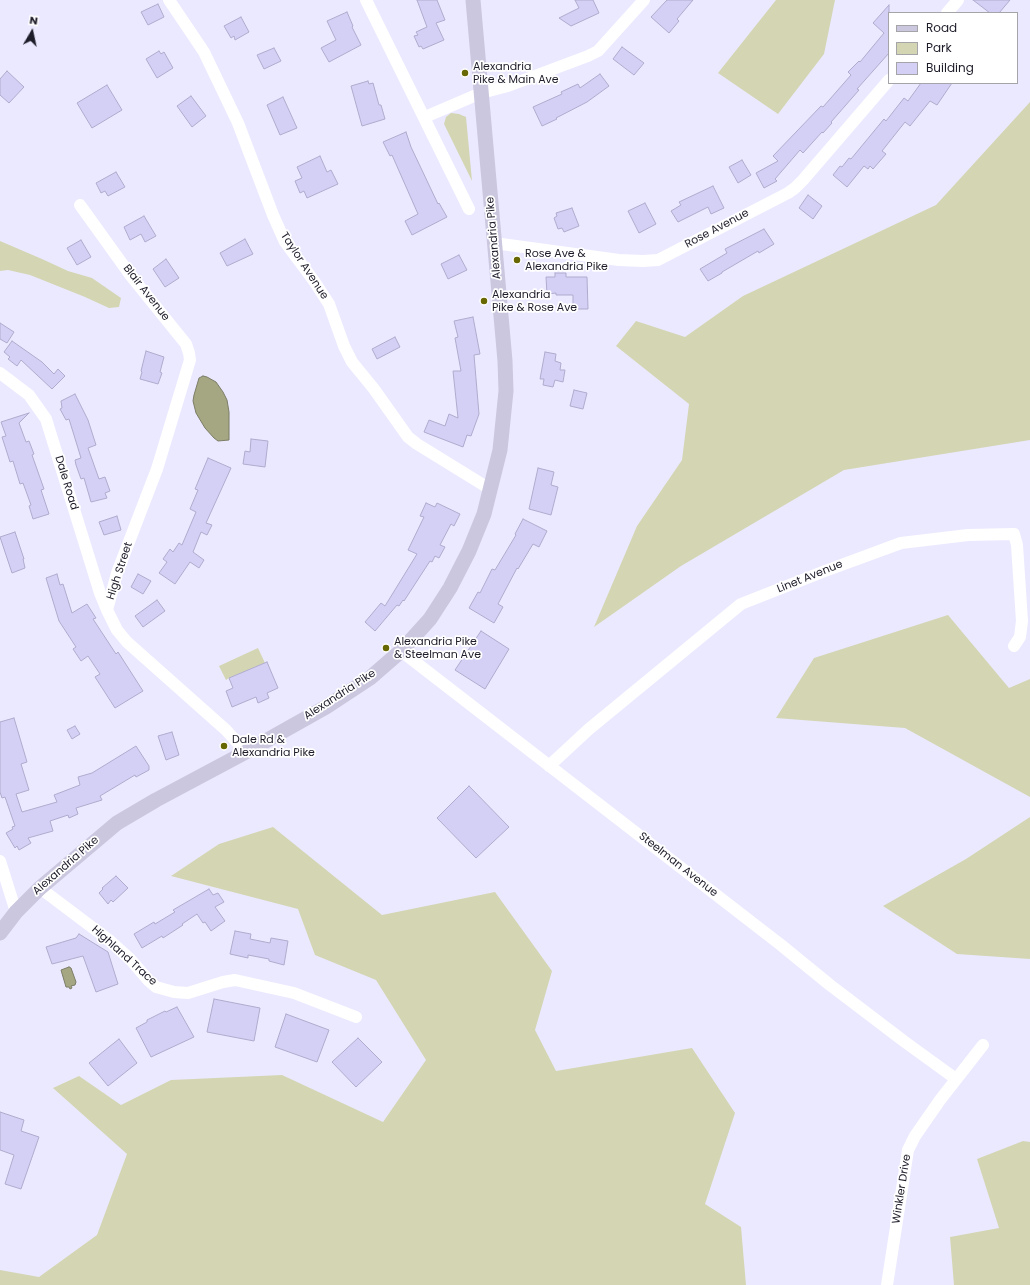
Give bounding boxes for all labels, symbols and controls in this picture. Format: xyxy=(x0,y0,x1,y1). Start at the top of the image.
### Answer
north arrow xyxy=(12,12,52,52)
text: N xyxy=(29,12,39,29)
legend xyxy=(888,12,1018,84)
text: Road xyxy=(926,19,957,36)
text: Park xyxy=(926,39,952,56)
text: Building xyxy=(926,59,974,76)
place label: Alexandria Pike & Main Ave xyxy=(473,60,559,86)
marker: Alexandria Pike & Main Ave xyxy=(460,68,470,78)
street label: Alexandria Pike xyxy=(484,196,504,280)
street label: Rose Avenue xyxy=(683,207,751,251)
street label: Taylor Avenue xyxy=(277,230,331,302)
place label: Rose Ave & Alexandria Pike xyxy=(525,247,608,273)
marker: Rose Ave & Alexandria Pike xyxy=(512,255,522,265)
street label: Blair Avenue xyxy=(120,262,172,324)
place label: Alexandria Pike & Rose Ave xyxy=(492,288,577,314)
marker: Alexandria Pike & Rose Ave xyxy=(479,296,489,306)
street label: Dale Road xyxy=(51,454,81,512)
street label: High Street xyxy=(104,540,136,602)
street label: Linet Avenue xyxy=(775,558,845,596)
place label: Alexandria Pike & Steelman Ave xyxy=(394,635,481,661)
marker: Alexandria Pike & Steelman Ave xyxy=(381,643,391,653)
street label: Alexandria Pike xyxy=(302,667,378,723)
place label: Dale Rd & Alexandria Pike xyxy=(232,733,315,759)
marker: Dale Rd & Alexandria Pike xyxy=(219,741,229,751)
street label: Steelman Avenue xyxy=(636,830,720,900)
street label: Alexandria Pike xyxy=(30,834,102,898)
street label: Highland Trace xyxy=(89,923,159,989)
street label: Winkler Drive xyxy=(890,1153,914,1225)

